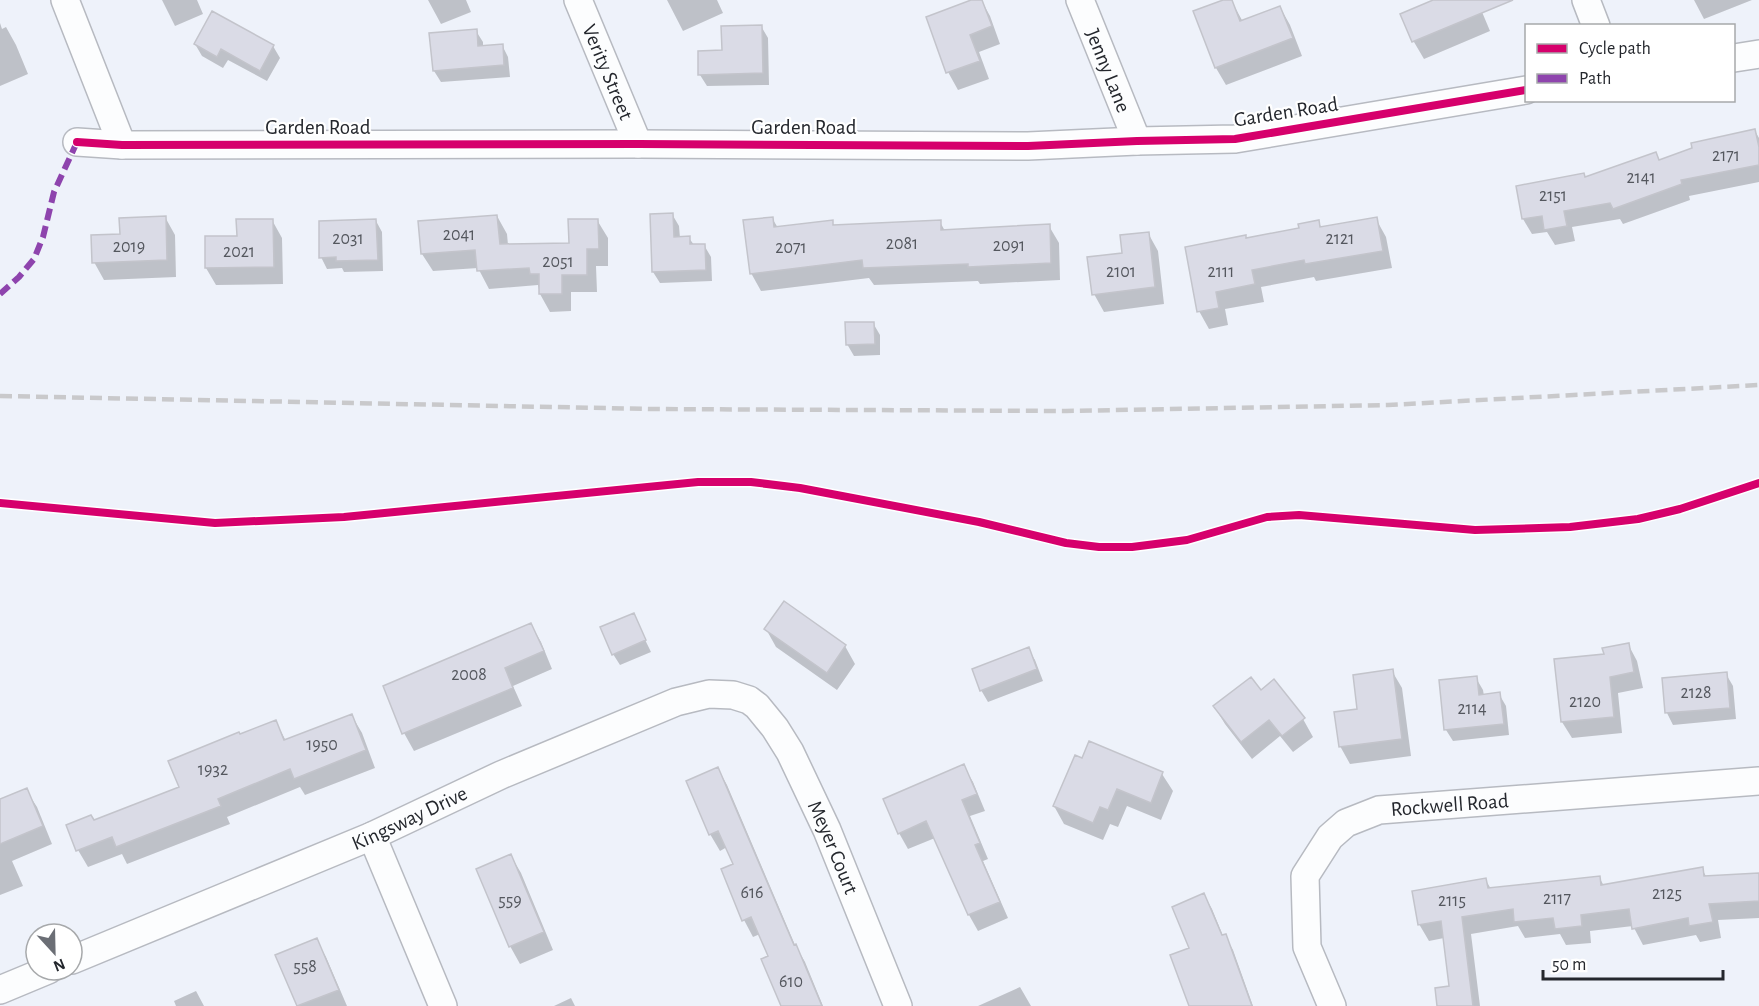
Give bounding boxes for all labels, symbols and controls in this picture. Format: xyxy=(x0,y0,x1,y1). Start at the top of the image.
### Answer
street label: Verity Street xyxy=(579,21,637,123)
legend xyxy=(1525,24,1735,102)
street label: Jenny Lane xyxy=(1082,26,1135,115)
text: Cycle path xyxy=(1579,40,1651,58)
text: Path xyxy=(1579,70,1611,88)
street label: Garden Road xyxy=(1232,93,1340,131)
street label: Garden Road xyxy=(265,117,371,138)
street label: Garden Road xyxy=(751,117,857,138)
house number: 2171 xyxy=(1712,147,1740,165)
house number: 2141 xyxy=(1626,169,1656,187)
house number: 2151 xyxy=(1539,187,1567,205)
house number: 2041 xyxy=(443,226,475,244)
house number: 2031 xyxy=(332,230,364,248)
house number: 2121 xyxy=(1326,230,1354,248)
house number: 2081 xyxy=(886,235,918,253)
house number: 2091 xyxy=(993,237,1025,255)
house number: 2019 xyxy=(113,238,145,256)
house number: 2071 xyxy=(775,239,807,257)
house number: 2021 xyxy=(223,243,255,261)
house number: 2051 xyxy=(542,253,574,271)
house number: 2101 xyxy=(1106,263,1136,281)
house number: 2111 xyxy=(1208,263,1234,281)
house number: 2008 xyxy=(451,666,487,684)
house number: 2128 xyxy=(1680,684,1712,702)
house number: 2120 xyxy=(1569,693,1601,711)
house number: 2114 xyxy=(1457,700,1487,718)
house number: 1950 xyxy=(306,736,338,754)
house number: 1932 xyxy=(198,761,228,779)
street label: Kingsway Drive xyxy=(349,782,470,854)
street label: Rockwell Road xyxy=(1390,790,1509,820)
street label: Meyer Court xyxy=(804,797,862,897)
house number: 616 xyxy=(740,884,764,902)
house number: 2125 xyxy=(1652,885,1682,903)
house number: 2117 xyxy=(1543,890,1571,908)
house number: 559 xyxy=(498,892,522,910)
house number: 2115 xyxy=(1438,892,1466,910)
north arrow xyxy=(24,922,84,982)
scale bar xyxy=(1543,943,1723,981)
text: N xyxy=(51,955,67,974)
text: 50 m xyxy=(1552,956,1586,974)
house number: 558 xyxy=(293,958,317,976)
house number: 610 xyxy=(779,973,803,991)

